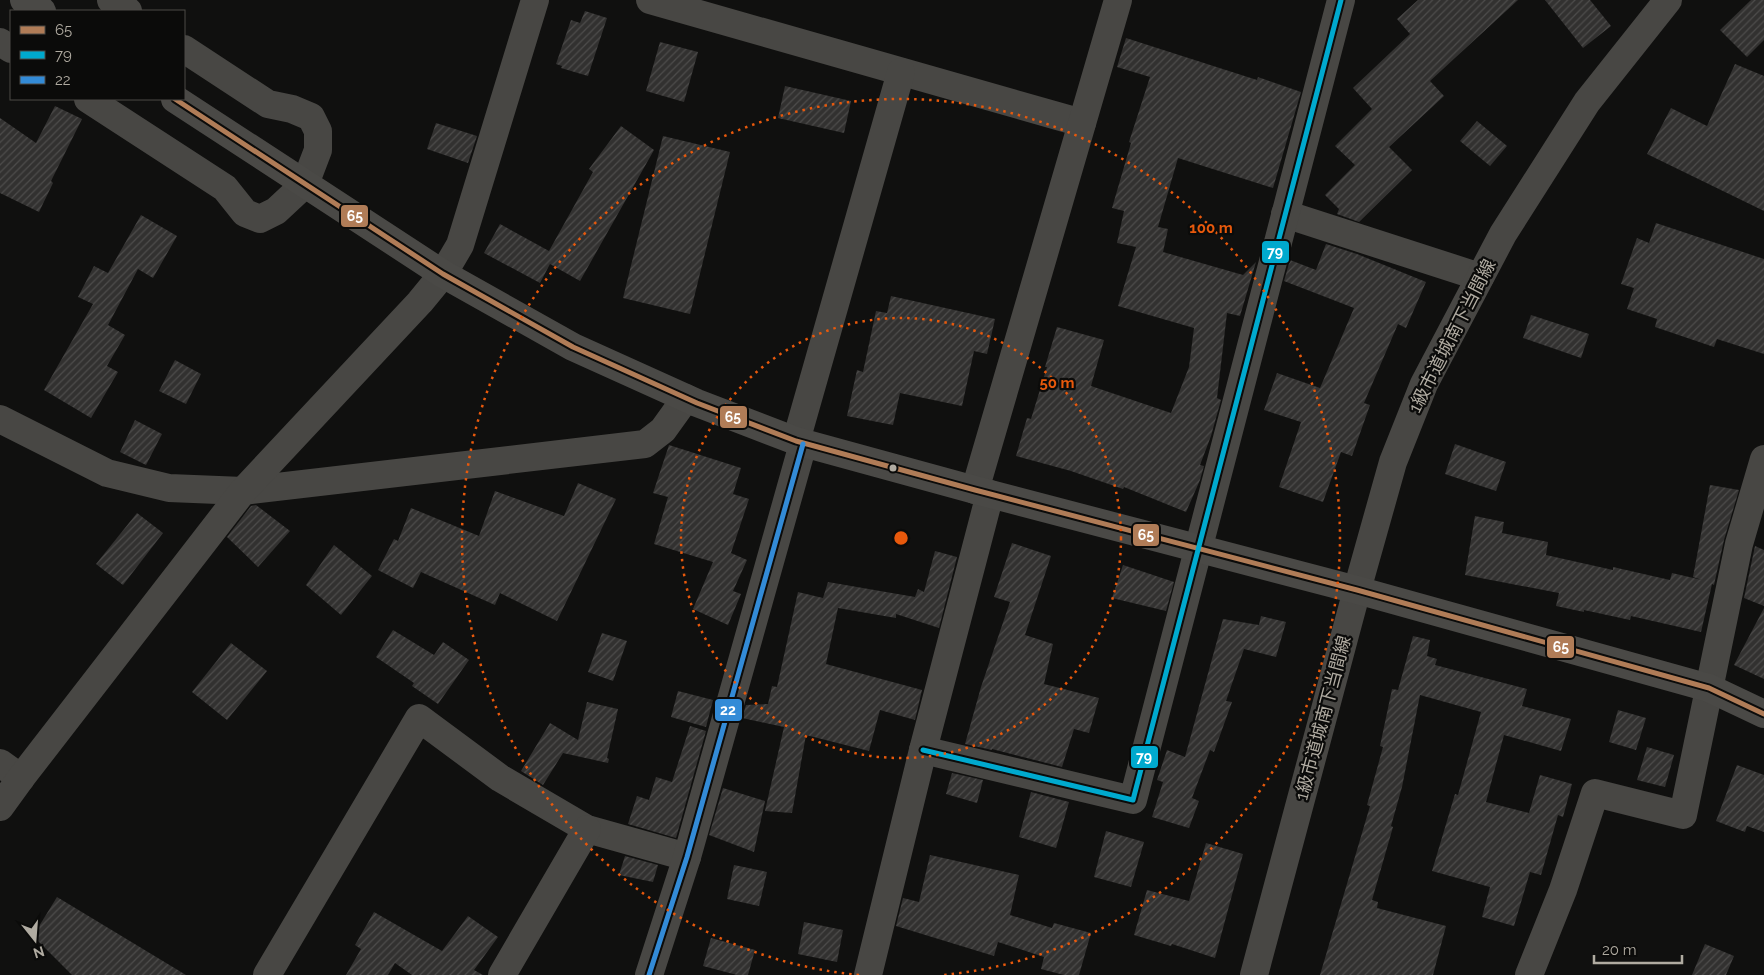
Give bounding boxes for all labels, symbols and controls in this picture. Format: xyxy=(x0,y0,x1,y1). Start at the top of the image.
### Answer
legend xyxy=(10,10,185,100)
text: 65 xyxy=(55,21,72,39)
text: 79 xyxy=(55,46,72,64)
text: 22 xyxy=(55,71,71,89)
line badge: 65 xyxy=(340,204,369,228)
text: 65 xyxy=(347,208,363,224)
text: 100 m xyxy=(1189,219,1233,237)
line badge: 79 xyxy=(1261,240,1290,264)
text: 79 xyxy=(1267,244,1283,260)
street label: 1級市道城南下当間線 xyxy=(1404,255,1499,416)
text: 50 m xyxy=(1039,374,1075,392)
line badge: 65 xyxy=(719,405,748,429)
text: 65 xyxy=(725,409,741,425)
unlabelled marker xyxy=(888,463,898,473)
line badge: 65 xyxy=(1132,523,1160,547)
text: 65 xyxy=(1138,527,1154,543)
centre of rings xyxy=(892,529,910,547)
street label: 1級市道城南下当間線 xyxy=(1290,633,1355,803)
line badge: 65 xyxy=(1546,635,1575,659)
text: 65 xyxy=(1553,639,1569,655)
line badge: 22 xyxy=(714,698,743,722)
text: 22 xyxy=(720,702,736,718)
line badge: 79 xyxy=(1130,745,1159,769)
text: 79 xyxy=(1136,749,1152,765)
north arrow xyxy=(10,915,60,965)
scale bar xyxy=(1594,932,1682,964)
text: 20 m xyxy=(1602,941,1637,959)
text: N xyxy=(31,943,46,962)

